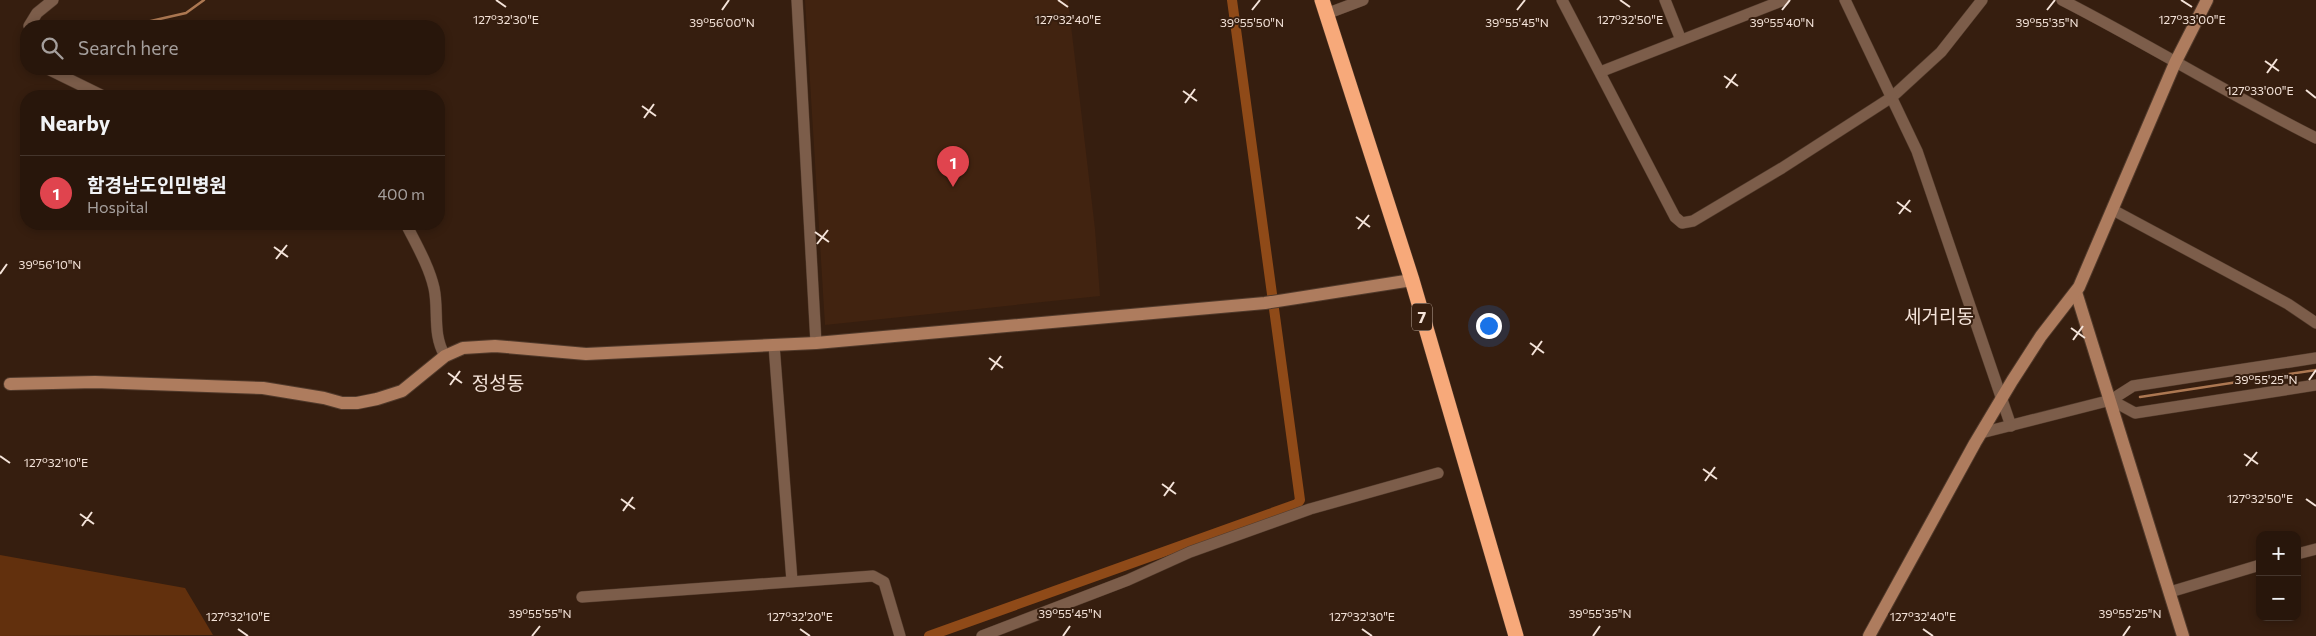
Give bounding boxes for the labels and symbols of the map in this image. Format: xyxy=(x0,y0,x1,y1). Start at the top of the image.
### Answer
text: 127°32'30"E xyxy=(473,12,539,26)
text: 127°32'40"E xyxy=(1035,12,1101,26)
text: 127°32'50"E xyxy=(1597,12,1663,26)
text: 127°33'00"E xyxy=(2158,12,2226,26)
text: 39°56'00"N xyxy=(689,15,755,29)
text: 39°55'50"N xyxy=(1220,15,1284,29)
text: 39°55'45"N xyxy=(1485,15,1549,29)
text: 39°55'40"N xyxy=(1750,15,1814,29)
text: 39°55'35"N xyxy=(2015,15,2079,29)
text: 127°33'00"E xyxy=(2226,83,2294,97)
pin: 1 xyxy=(937,146,969,187)
text: 39°56'10"N xyxy=(19,257,81,271)
road number: 7 xyxy=(1412,304,1432,330)
district label: 세거리동 xyxy=(1904,304,1974,327)
your location xyxy=(1476,313,1502,339)
district label: 정성동 xyxy=(472,371,524,394)
text: 39°55'25"N xyxy=(2234,372,2298,386)
text: 127°32'10"E xyxy=(24,455,88,469)
text: 127°32'50"E xyxy=(2227,491,2293,505)
text: 39°55'55"N xyxy=(508,606,572,620)
text: 39°55'45"N xyxy=(1038,606,1102,620)
text: 39°55'35"N xyxy=(1568,606,1632,620)
text: 39°55'25"N xyxy=(2098,606,2162,620)
text: 127°32'10"E xyxy=(206,609,270,623)
text: 127°32'20"E xyxy=(767,609,833,623)
text: 127°32'30"E xyxy=(1329,609,1395,623)
text: 127°32'40"E xyxy=(1890,609,1956,623)

